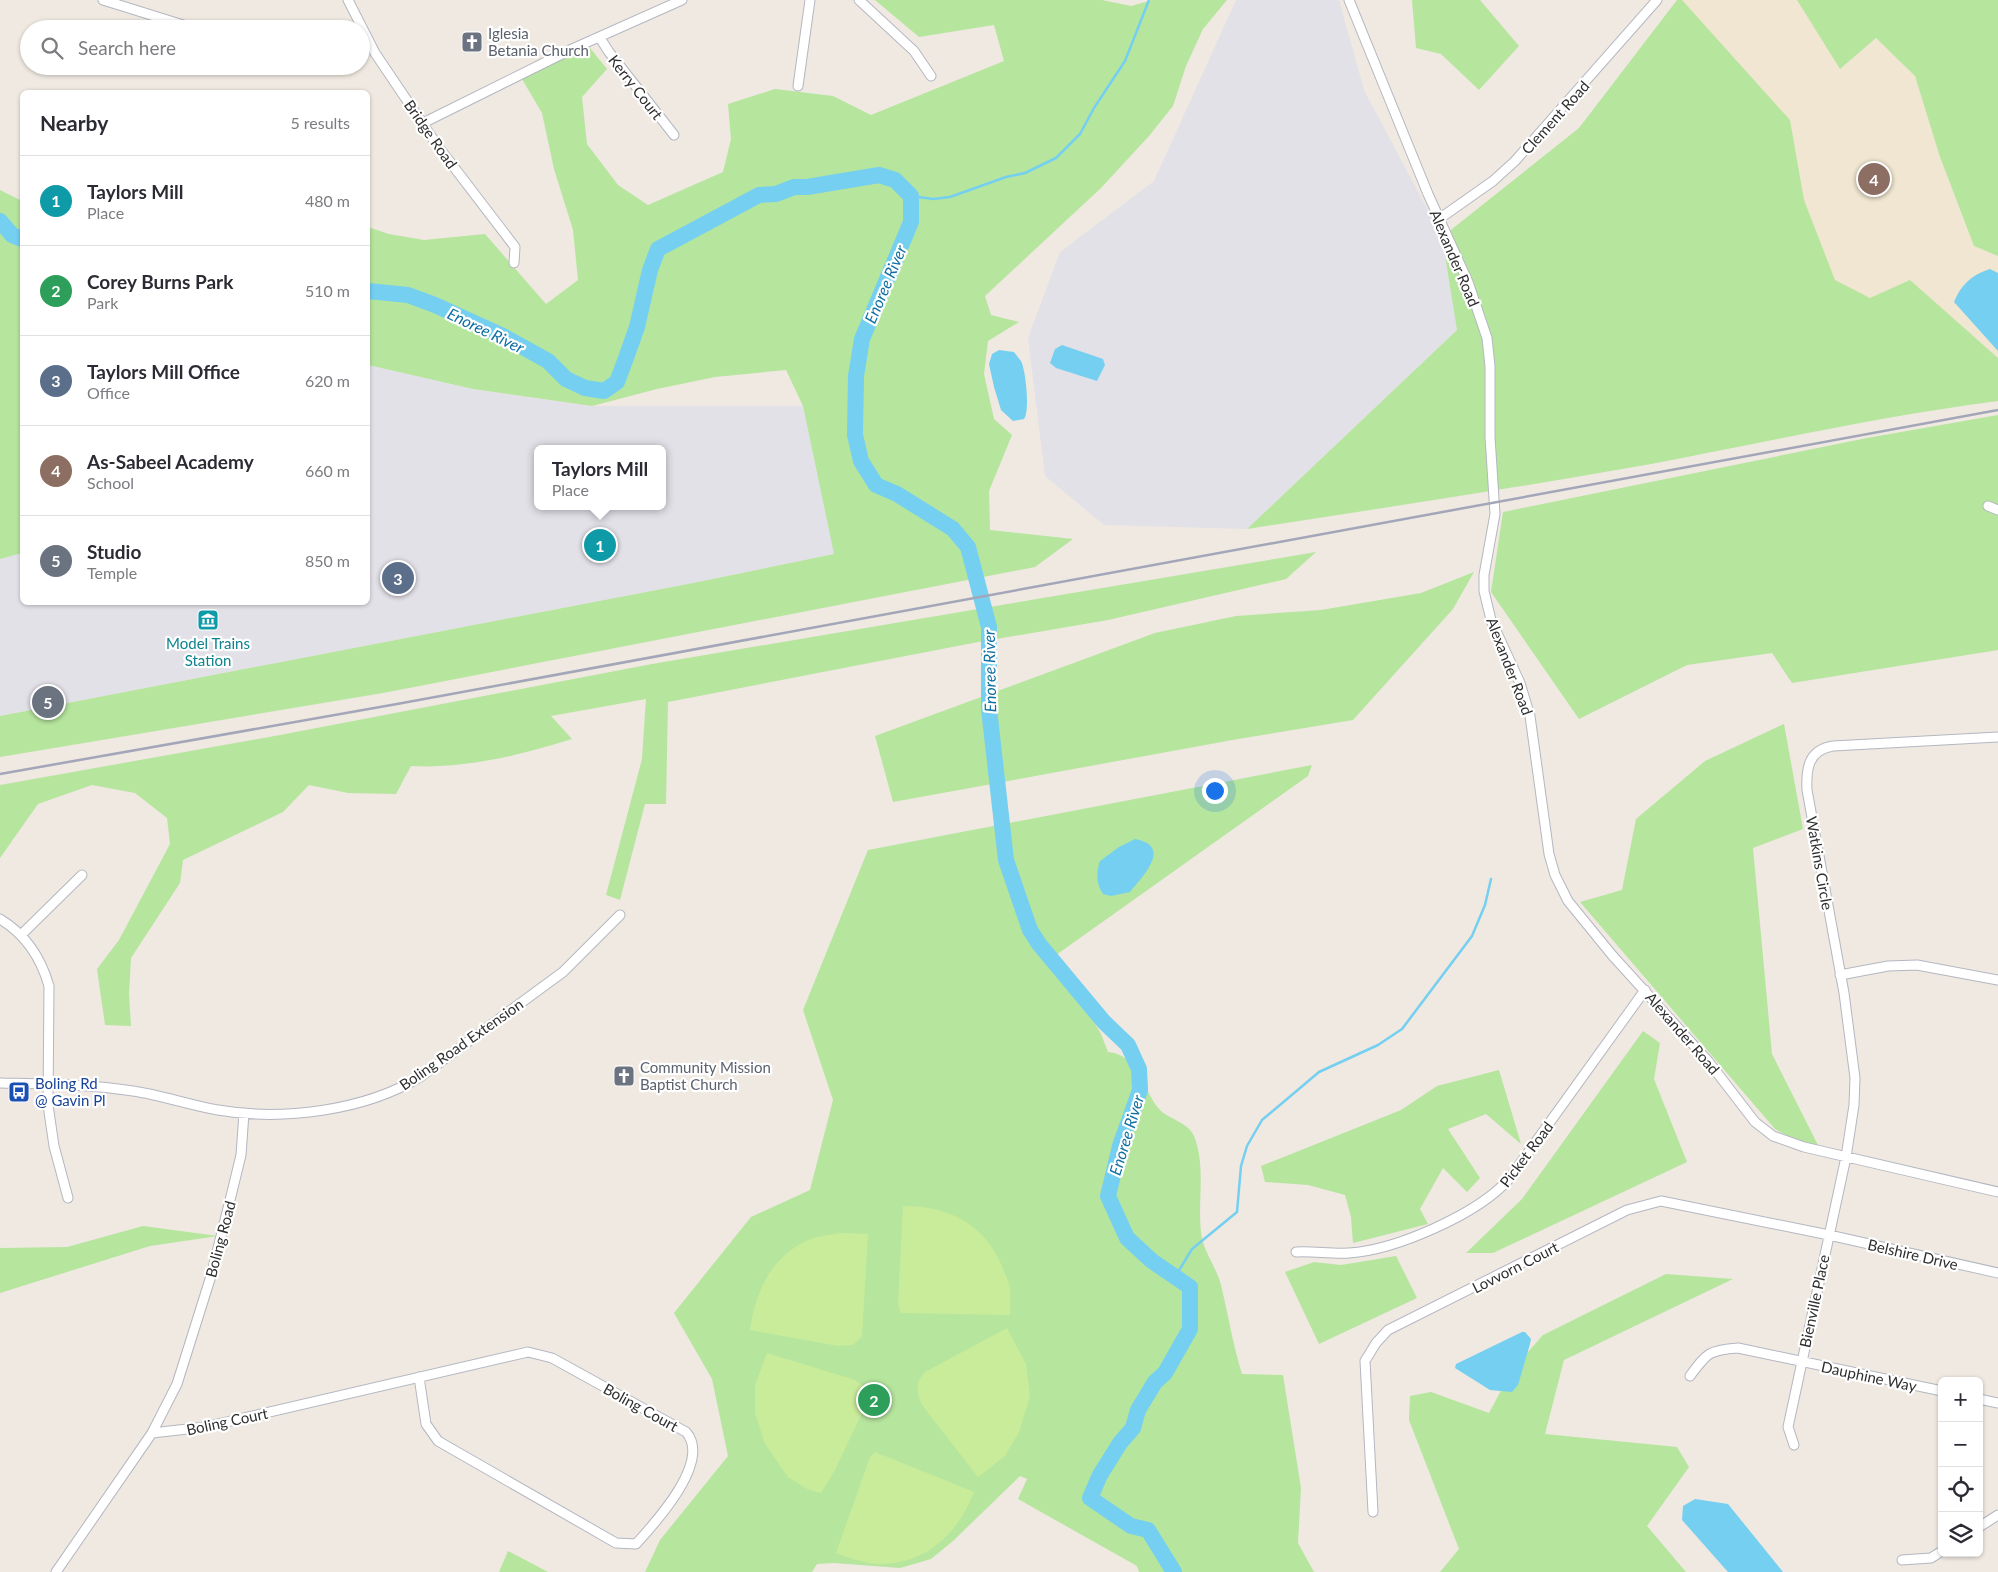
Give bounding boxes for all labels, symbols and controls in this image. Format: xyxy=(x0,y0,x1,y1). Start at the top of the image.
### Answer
search box xyxy=(20,20,370,75)
place label: Iglesia Betania Church xyxy=(488,24,589,59)
church icon: Iglesia Betania Church xyxy=(460,30,484,54)
icon: search xyxy=(38,34,66,62)
text: Search here xyxy=(78,36,176,59)
street label: Kerry Court xyxy=(605,51,667,123)
street label: Clement Road xyxy=(1517,77,1593,157)
street label: Bridge Road xyxy=(401,96,461,172)
text: Nearby xyxy=(40,110,108,135)
text: 5 results xyxy=(290,113,350,132)
pin: 4 xyxy=(1858,160,1890,198)
text: Taylors Mill xyxy=(87,180,183,203)
text: 1 xyxy=(51,191,61,210)
text: 480 m xyxy=(305,191,350,210)
text: Place xyxy=(87,203,124,222)
street label: Alexander Road xyxy=(1427,207,1483,309)
water label: Enoree River xyxy=(860,242,910,326)
text: Corey Burns Park xyxy=(87,270,233,293)
text: 2 xyxy=(51,281,61,300)
text: 510 m xyxy=(305,281,350,300)
text: Park xyxy=(87,293,118,312)
water label: Enoree River xyxy=(445,303,528,357)
text: Taylors Mill Office xyxy=(87,360,240,383)
text: 3 xyxy=(51,371,61,390)
text: 620 m xyxy=(305,371,350,390)
text: Office xyxy=(87,383,130,402)
popup xyxy=(534,445,666,510)
text: As-Sabeel Academy xyxy=(87,450,254,473)
text: Taylors Mill xyxy=(552,457,648,480)
text: 4 xyxy=(51,461,61,480)
text: 660 m xyxy=(305,461,350,480)
text: School xyxy=(87,473,134,492)
text: Place xyxy=(552,480,589,499)
pin: 1 xyxy=(584,526,616,564)
text: Studio xyxy=(87,540,141,563)
text: 5 xyxy=(51,551,61,570)
text: 850 m xyxy=(305,551,350,570)
pin: 3 xyxy=(382,559,414,597)
text: Temple xyxy=(87,563,137,582)
museum icon: Model Trains Station xyxy=(196,608,220,632)
street label: Alexander Road xyxy=(1483,615,1537,717)
water label: Enoree River xyxy=(979,629,999,713)
place label: Model Trains Station xyxy=(166,634,250,669)
pin: 5 xyxy=(32,683,64,721)
your location xyxy=(1202,778,1228,804)
street label: Watkins Circle xyxy=(1803,815,1837,911)
street label: Alexander Road xyxy=(1642,988,1724,1078)
street label: Boling Road Extension xyxy=(396,994,526,1094)
place label: Community Mission Baptist Church xyxy=(640,1058,771,1093)
church icon: Community Mission Baptist Church xyxy=(612,1064,636,1088)
place label: Boling Rd @ Gavin Pl xyxy=(35,1074,106,1109)
bus stop icon: Boling Rd @ Gavin Pl xyxy=(7,1080,31,1104)
water label: Enoree River xyxy=(1105,1092,1147,1177)
street label: Picket Road xyxy=(1496,1118,1556,1190)
street label: Boling Road xyxy=(201,1199,239,1279)
street label: Belshire Drive xyxy=(1866,1235,1960,1273)
street label: Lovvorn Court xyxy=(1469,1237,1562,1296)
street label: Bienville Place xyxy=(1795,1253,1833,1349)
street label: Dauphine Way xyxy=(1820,1357,1919,1395)
map controls xyxy=(1938,1377,1983,1557)
button: + xyxy=(1938,1377,1983,1422)
street label: Boling Court xyxy=(600,1379,682,1435)
pin: 2 xyxy=(858,1381,890,1419)
street label: Boling Court xyxy=(185,1403,270,1438)
button: − xyxy=(1938,1422,1983,1467)
button: locate xyxy=(1938,1467,1983,1512)
button: layers xyxy=(1938,1512,1983,1557)

